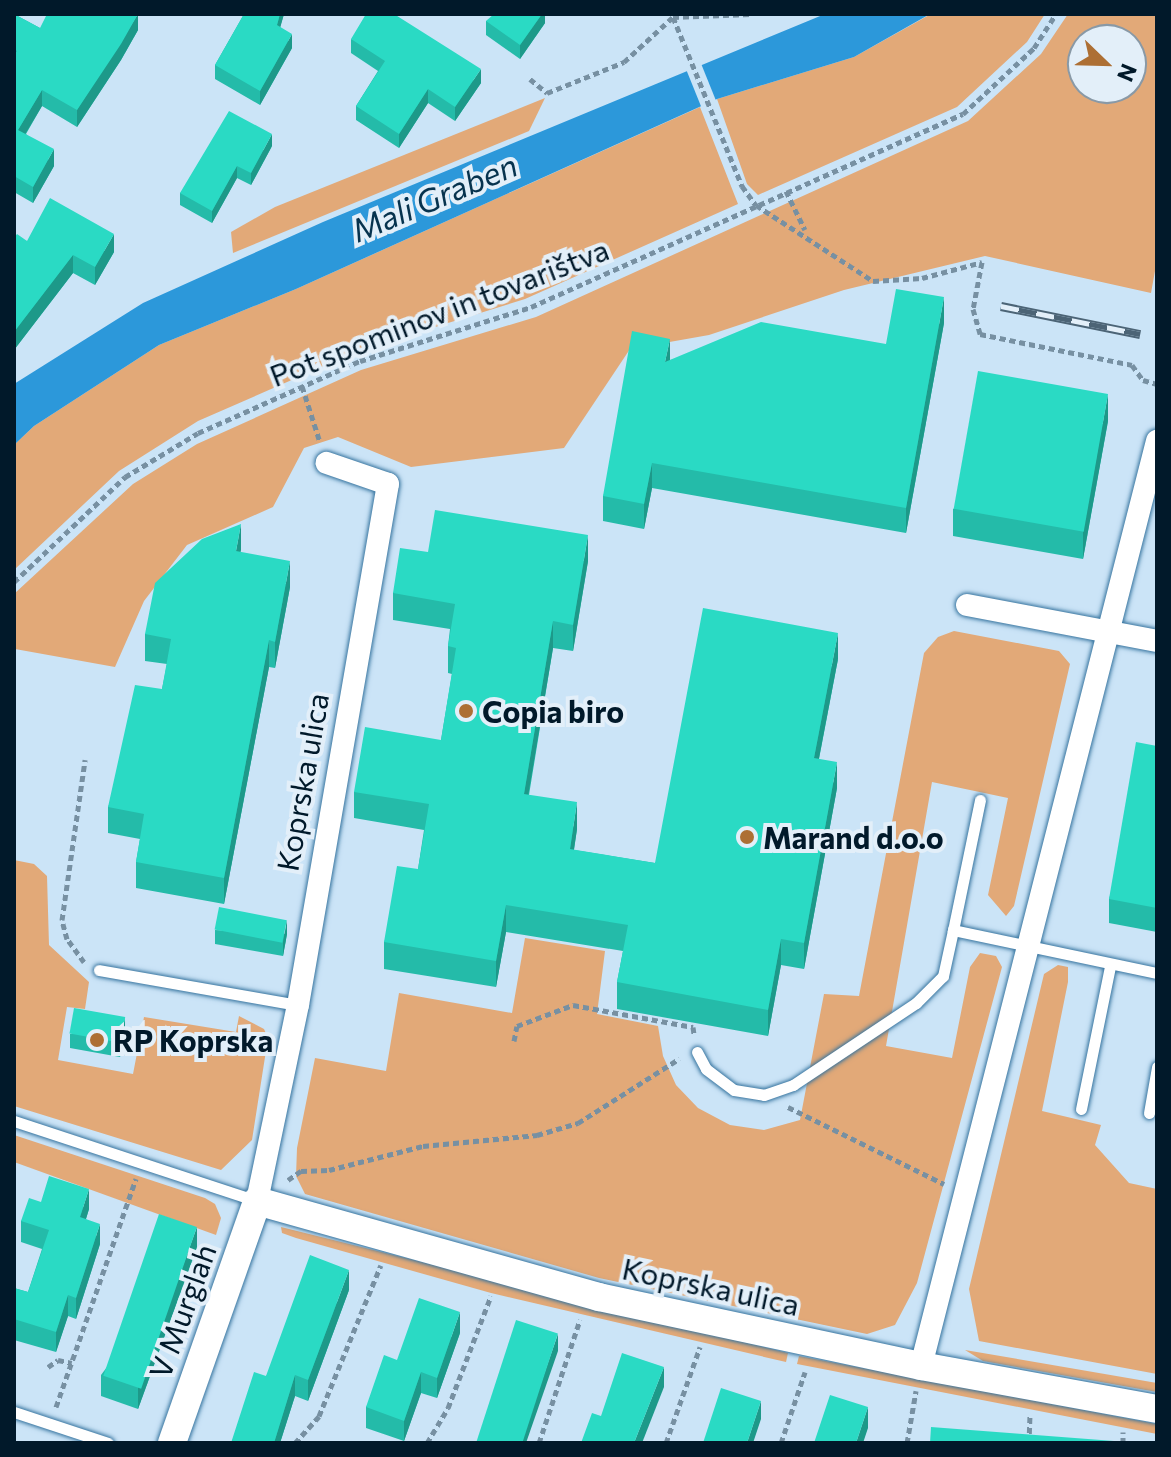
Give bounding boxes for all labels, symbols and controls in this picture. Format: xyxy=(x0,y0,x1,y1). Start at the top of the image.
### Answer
north arrow xyxy=(1067,24,1147,104)
text: N xyxy=(1112,60,1143,86)
water label: Mali Graben xyxy=(345,145,523,249)
street label: Pot spominov in tovarištva xyxy=(264,231,614,393)
street label: Koprska ulica xyxy=(269,690,335,874)
place label: Copia biro xyxy=(482,693,624,729)
marker: Copia biro xyxy=(457,702,475,720)
place label: Marand d.o.o xyxy=(763,819,944,855)
marker: Marand d.o.o xyxy=(738,828,756,846)
place label: RP Koprska xyxy=(113,1022,273,1058)
marker: RP Koprska xyxy=(88,1031,106,1049)
street label: V Murglah xyxy=(141,1239,223,1383)
street label: Koprska ulica xyxy=(619,1250,803,1322)

